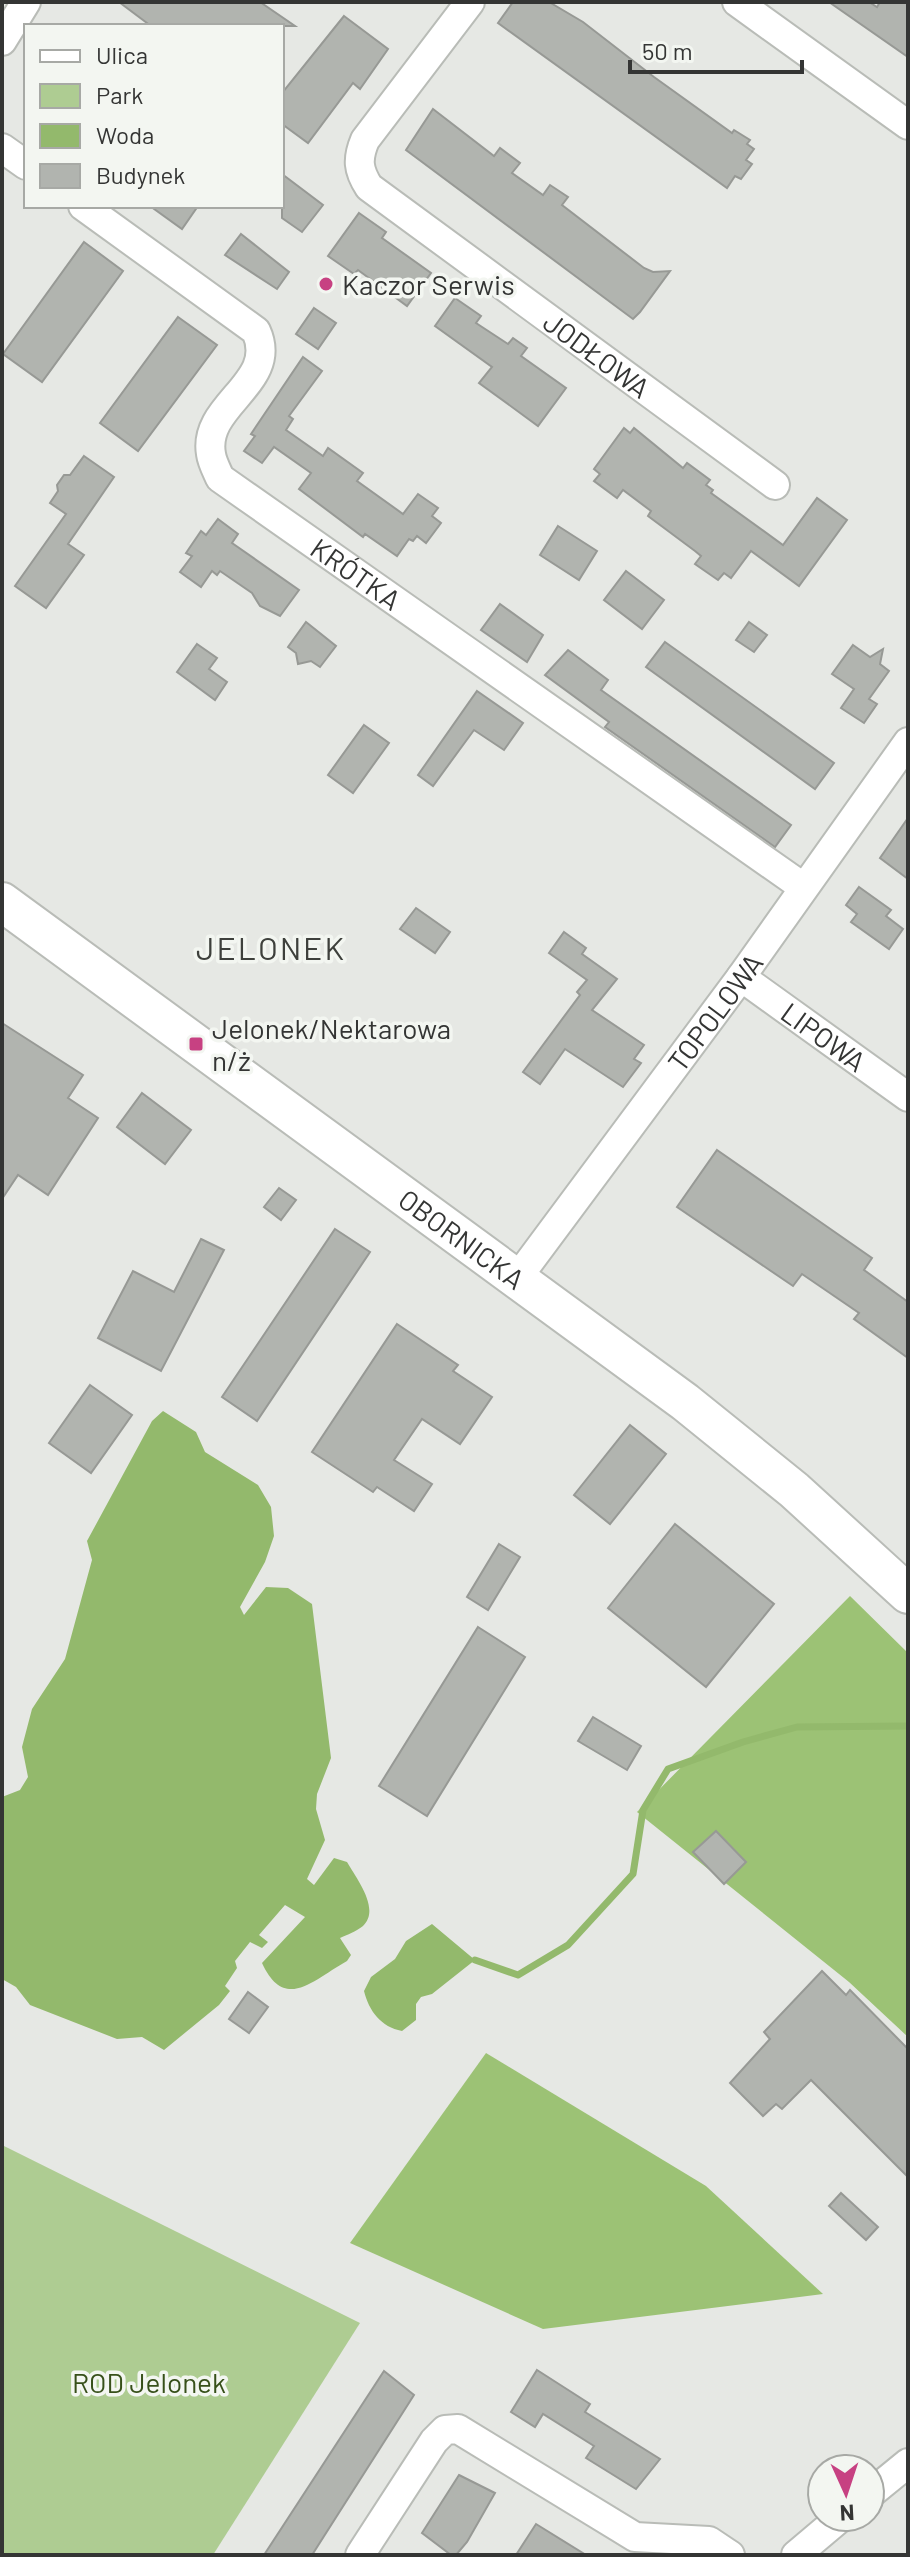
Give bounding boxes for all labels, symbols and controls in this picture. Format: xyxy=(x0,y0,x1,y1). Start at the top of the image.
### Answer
legend xyxy=(24,24,284,208)
scale bar xyxy=(630,24,802,74)
text: 50 m xyxy=(642,36,693,65)
text: Ulica xyxy=(96,40,148,69)
text: Park xyxy=(96,80,143,109)
text: Woda xyxy=(96,120,154,149)
text: Budynek xyxy=(96,160,185,189)
place label: Kaczor Serwis xyxy=(342,267,515,301)
marker: Kaczor Serwis xyxy=(317,275,335,293)
street label: JODŁOWA xyxy=(537,304,657,405)
street label: KRÓTKA xyxy=(305,530,408,617)
district label: JELONEK xyxy=(196,928,346,966)
street label: TOPOLOWA xyxy=(660,947,769,1078)
street label: LIPOWA xyxy=(775,995,873,1078)
place label: Jelonek/Nektarowa n/ż xyxy=(212,1011,451,1077)
marker: Jelonek/Nektarowa n/ż xyxy=(187,1035,205,1053)
street label: OBORNICKA xyxy=(392,1181,532,1296)
park label: ROD Jelonek xyxy=(72,2365,226,2399)
north arrow xyxy=(806,2453,886,2533)
text: N xyxy=(839,2501,855,2527)

